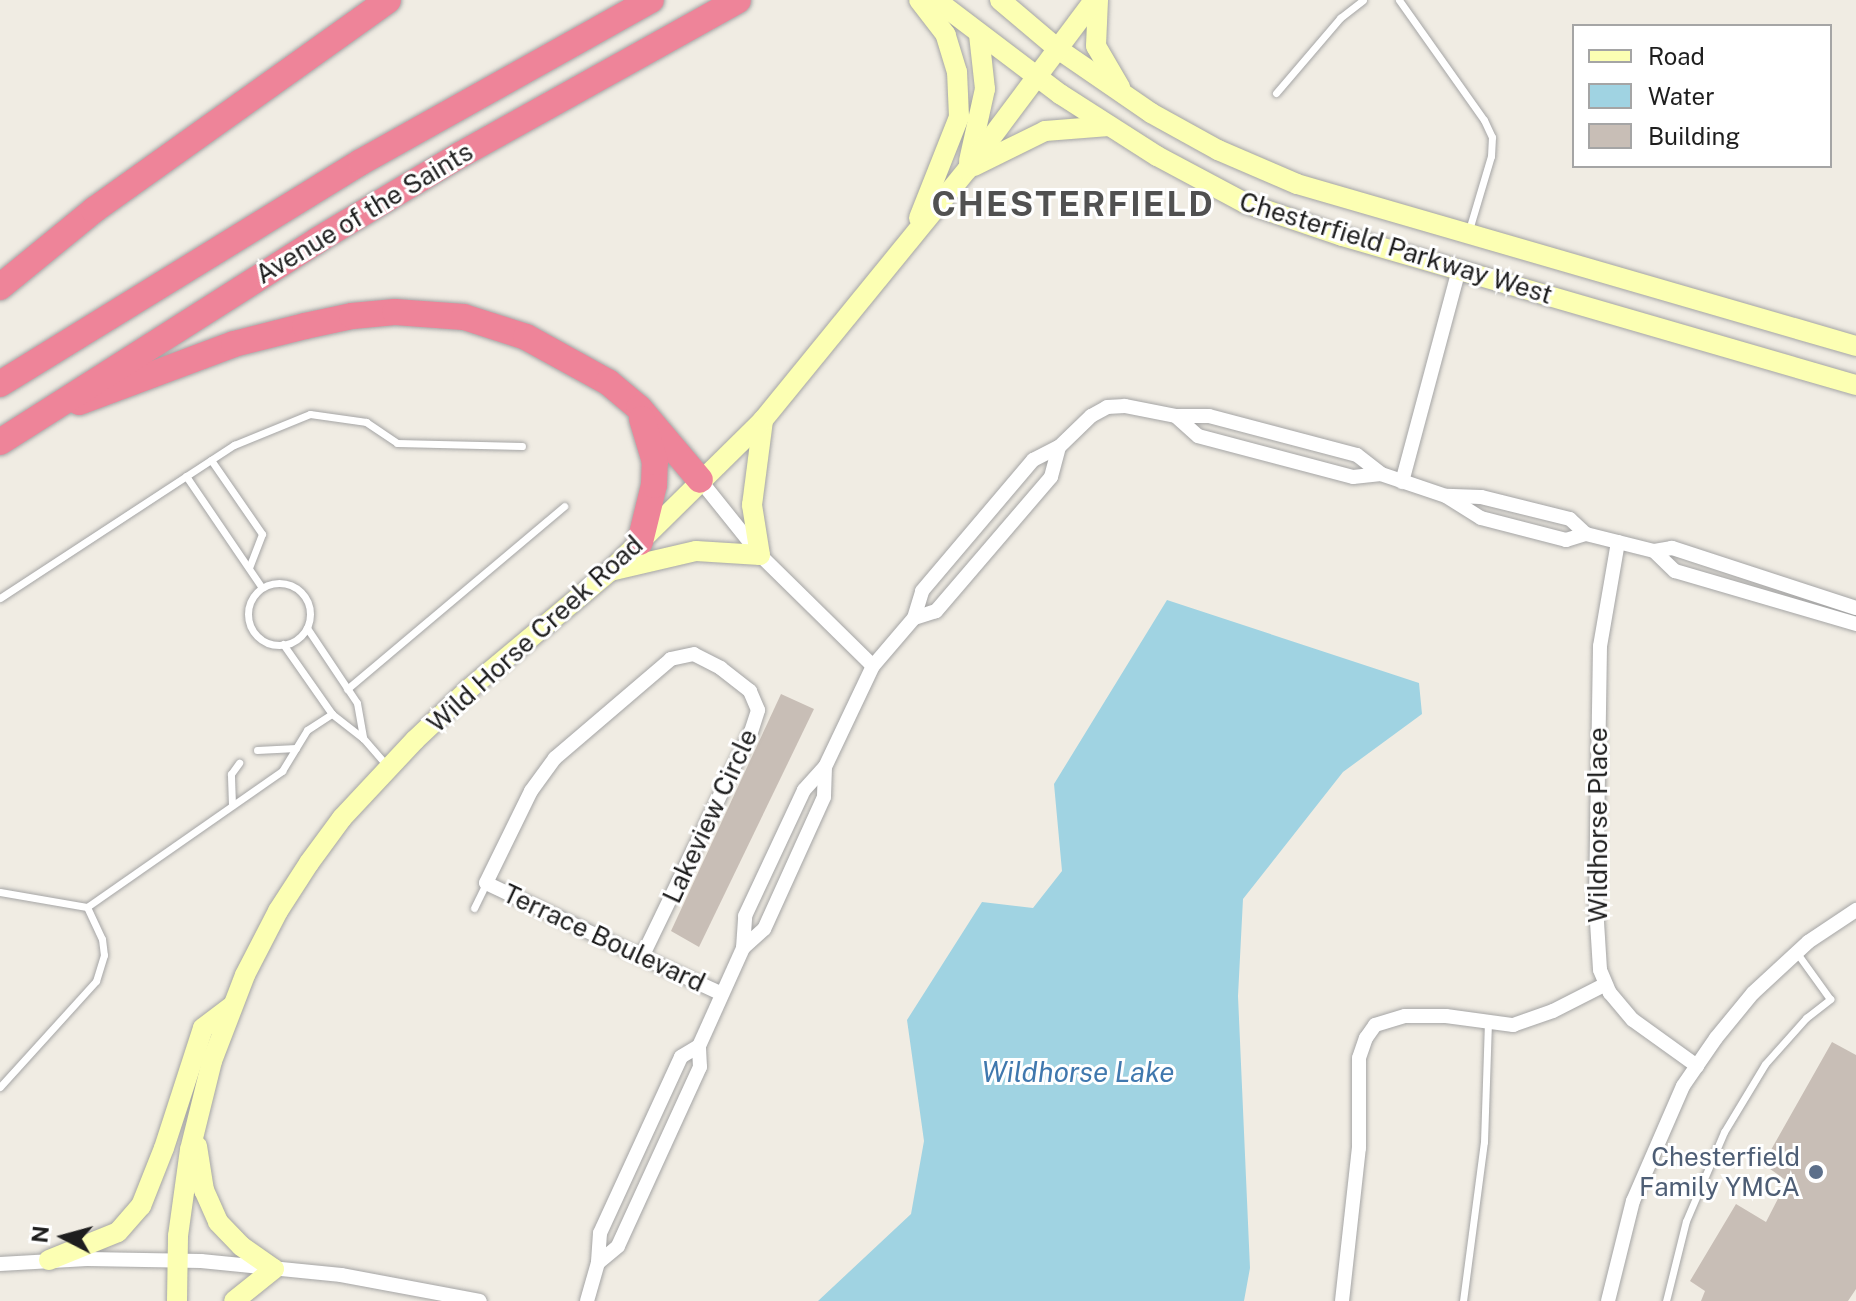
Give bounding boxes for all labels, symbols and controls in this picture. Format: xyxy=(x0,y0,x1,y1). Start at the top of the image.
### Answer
legend xyxy=(1572,24,1832,168)
text: Road xyxy=(1648,42,1705,70)
text: Water xyxy=(1648,82,1715,110)
text: Building xyxy=(1648,122,1740,150)
street label: Avenue of the Saints xyxy=(249,136,479,290)
district label: CHESTERFIELD xyxy=(931,185,1215,225)
street label: Chesterfield Parkway West xyxy=(1235,185,1557,311)
street label: Wild Horse Creek Road xyxy=(421,529,649,739)
street label: Lakeview Circle xyxy=(656,724,764,908)
street label: Wildhorse Place xyxy=(1582,727,1614,923)
street label: Terrace Boulevard xyxy=(498,877,710,999)
water label: Wildhorse Lake xyxy=(981,1055,1175,1089)
place label: Chesterfield Family YMCA xyxy=(1639,1141,1800,1202)
marker: Chesterfield Family YMCA xyxy=(1807,1163,1825,1181)
north arrow xyxy=(24,1197,104,1277)
text: N xyxy=(26,1225,54,1244)

